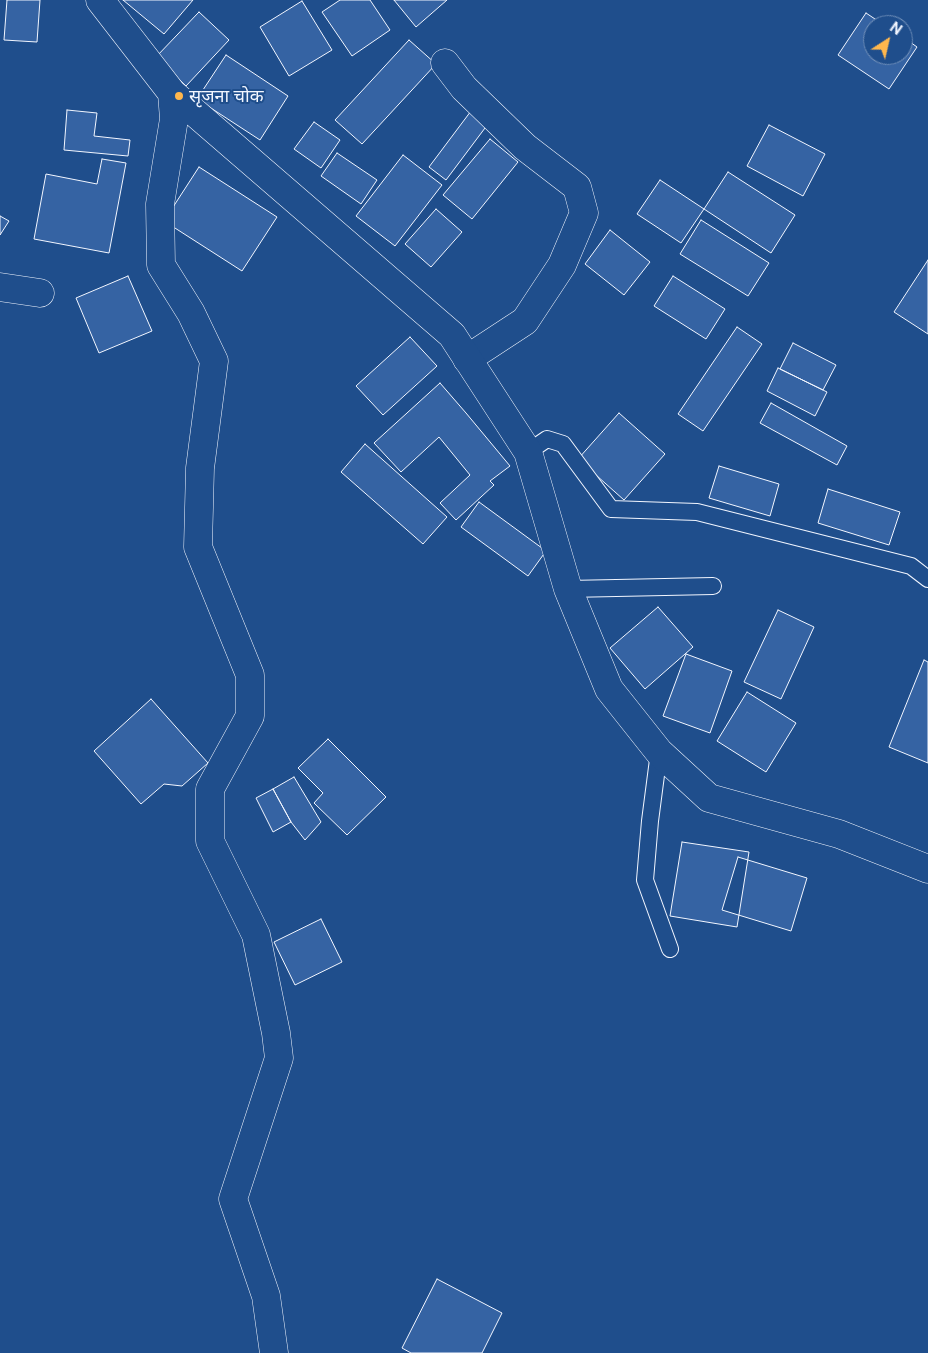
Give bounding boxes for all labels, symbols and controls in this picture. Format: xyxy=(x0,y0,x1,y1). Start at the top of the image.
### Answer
north arrow xyxy=(863,15,913,65)
text: N xyxy=(887,19,905,38)
place label: सृजना चोक xyxy=(189,85,263,107)
marker: सृजना चोक xyxy=(173,90,185,102)

